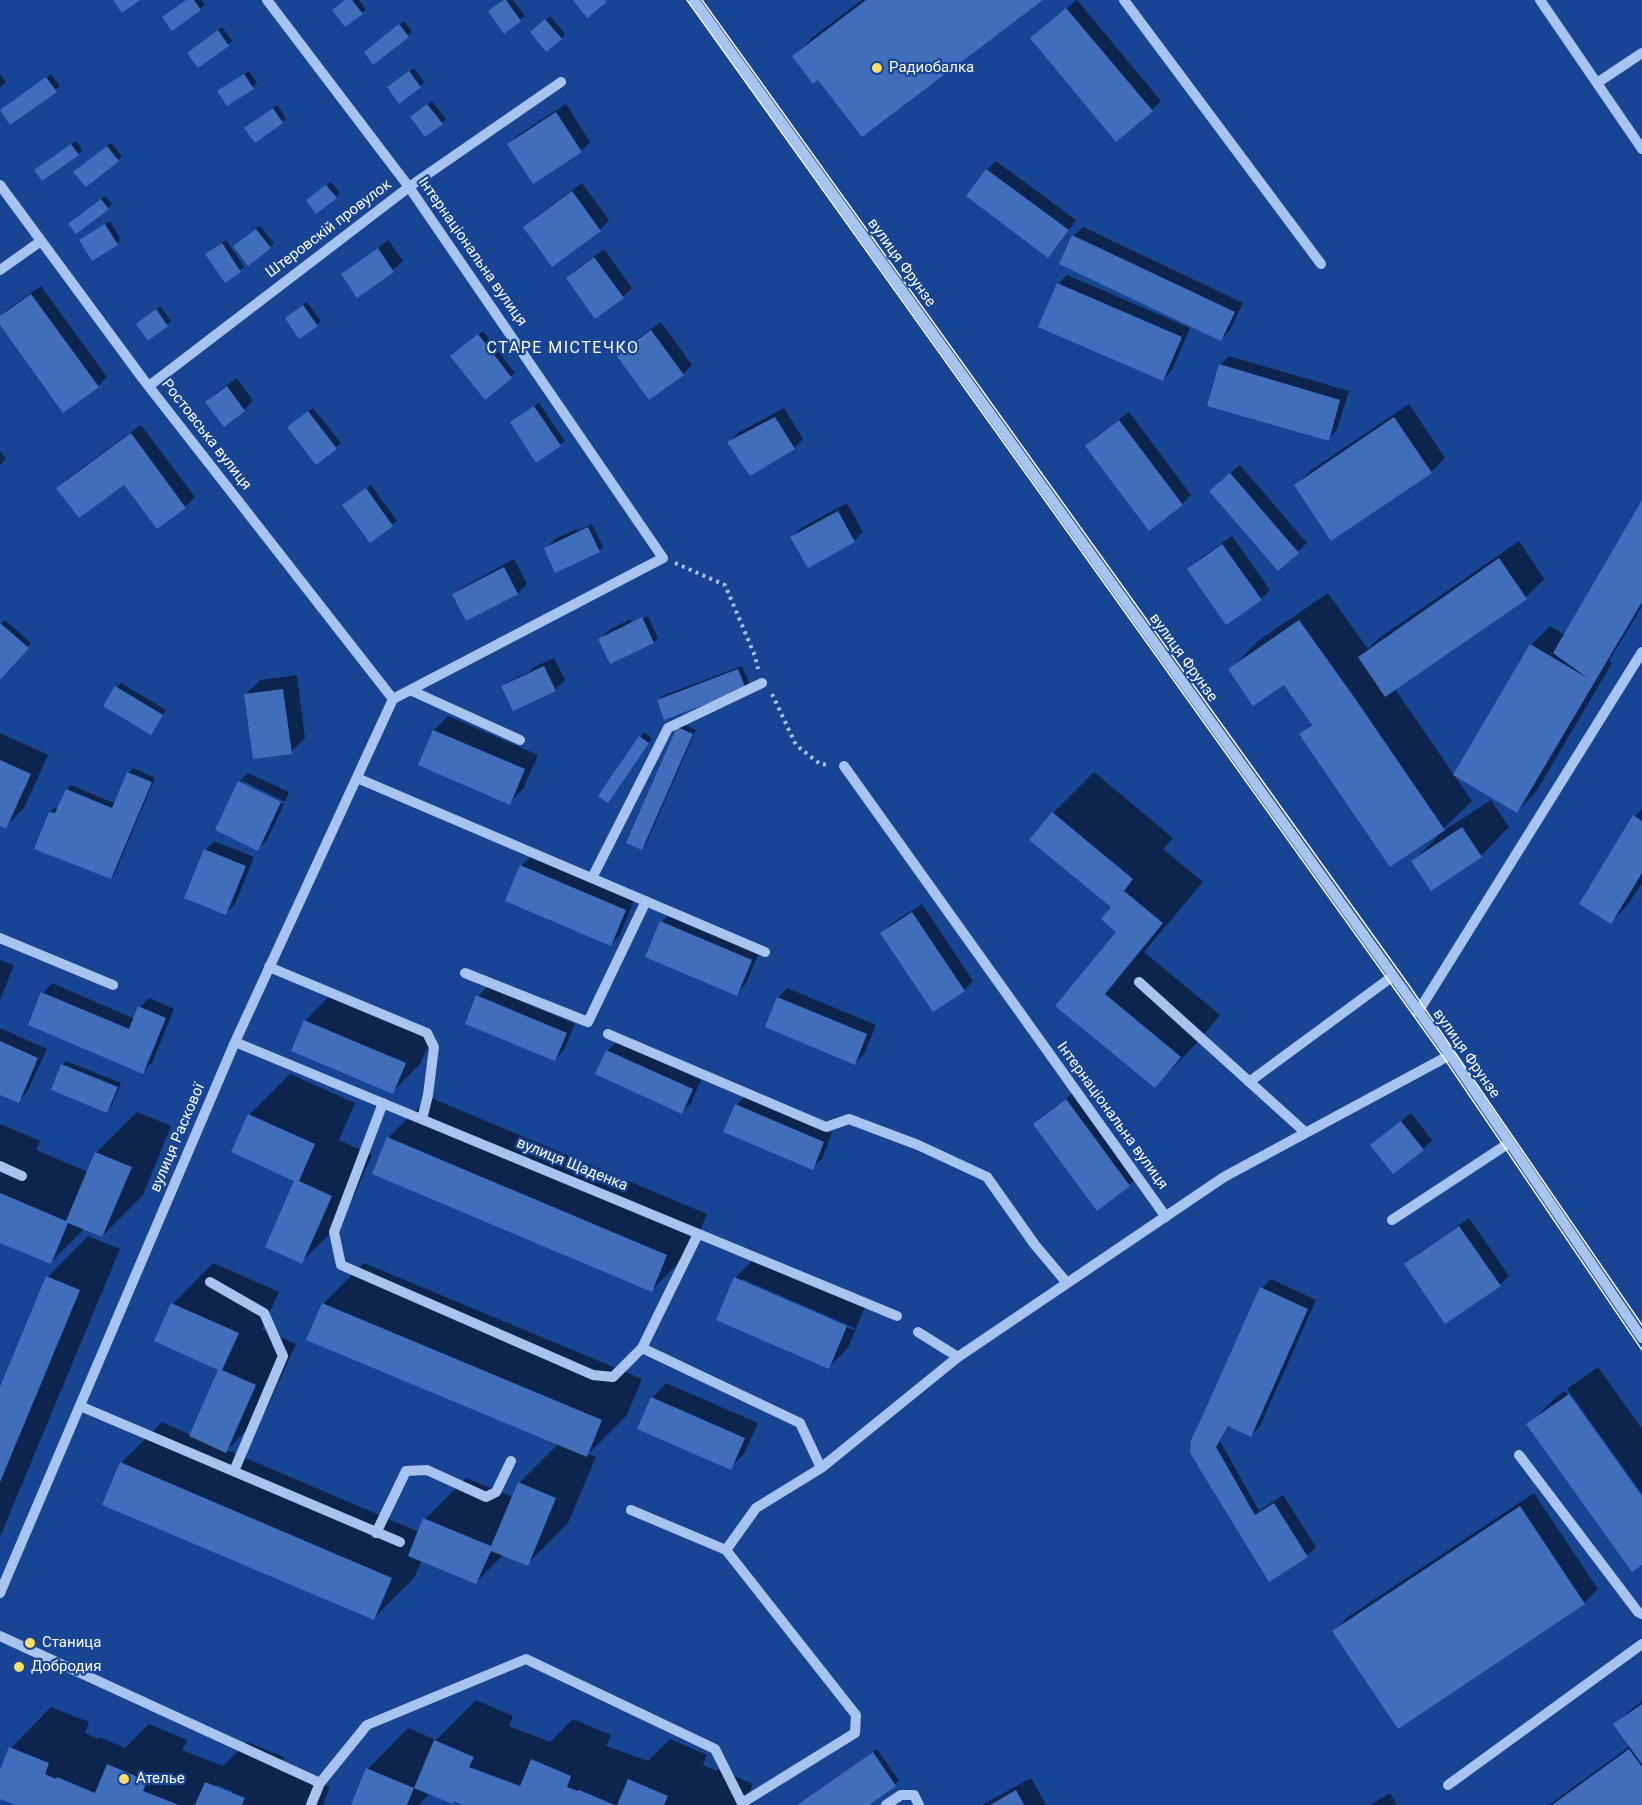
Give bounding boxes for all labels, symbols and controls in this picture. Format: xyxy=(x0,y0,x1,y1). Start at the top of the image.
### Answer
place label: Радиобалка xyxy=(889,59,974,77)
marker: Радиобалка xyxy=(870,61,884,75)
street label: Інтернаціональна вулиця xyxy=(414,174,530,330)
street label: Штеровскій провулок xyxy=(263,176,395,282)
street label: вулиця Фрунзе xyxy=(863,215,939,311)
district label: СТАРЕ МІСТЕЧКО xyxy=(487,339,639,359)
street label: Ростовська вулиця xyxy=(157,376,255,494)
street label: вулиця Фрунзе xyxy=(1145,610,1221,706)
street label: вулиця Фрунзе xyxy=(1429,1006,1503,1102)
street label: Інтернаціональна вулиця xyxy=(1053,1039,1171,1193)
street label: вулиця Раскової xyxy=(147,1081,209,1195)
street label: вулиця Щаденка xyxy=(514,1135,630,1195)
place label: Станица xyxy=(42,1634,101,1652)
marker: Станица xyxy=(23,1636,37,1650)
place label: Добродия xyxy=(31,1658,101,1676)
marker: Добродия xyxy=(12,1660,26,1674)
place label: Ателье xyxy=(136,1770,185,1788)
marker: Ателье xyxy=(117,1772,131,1786)

